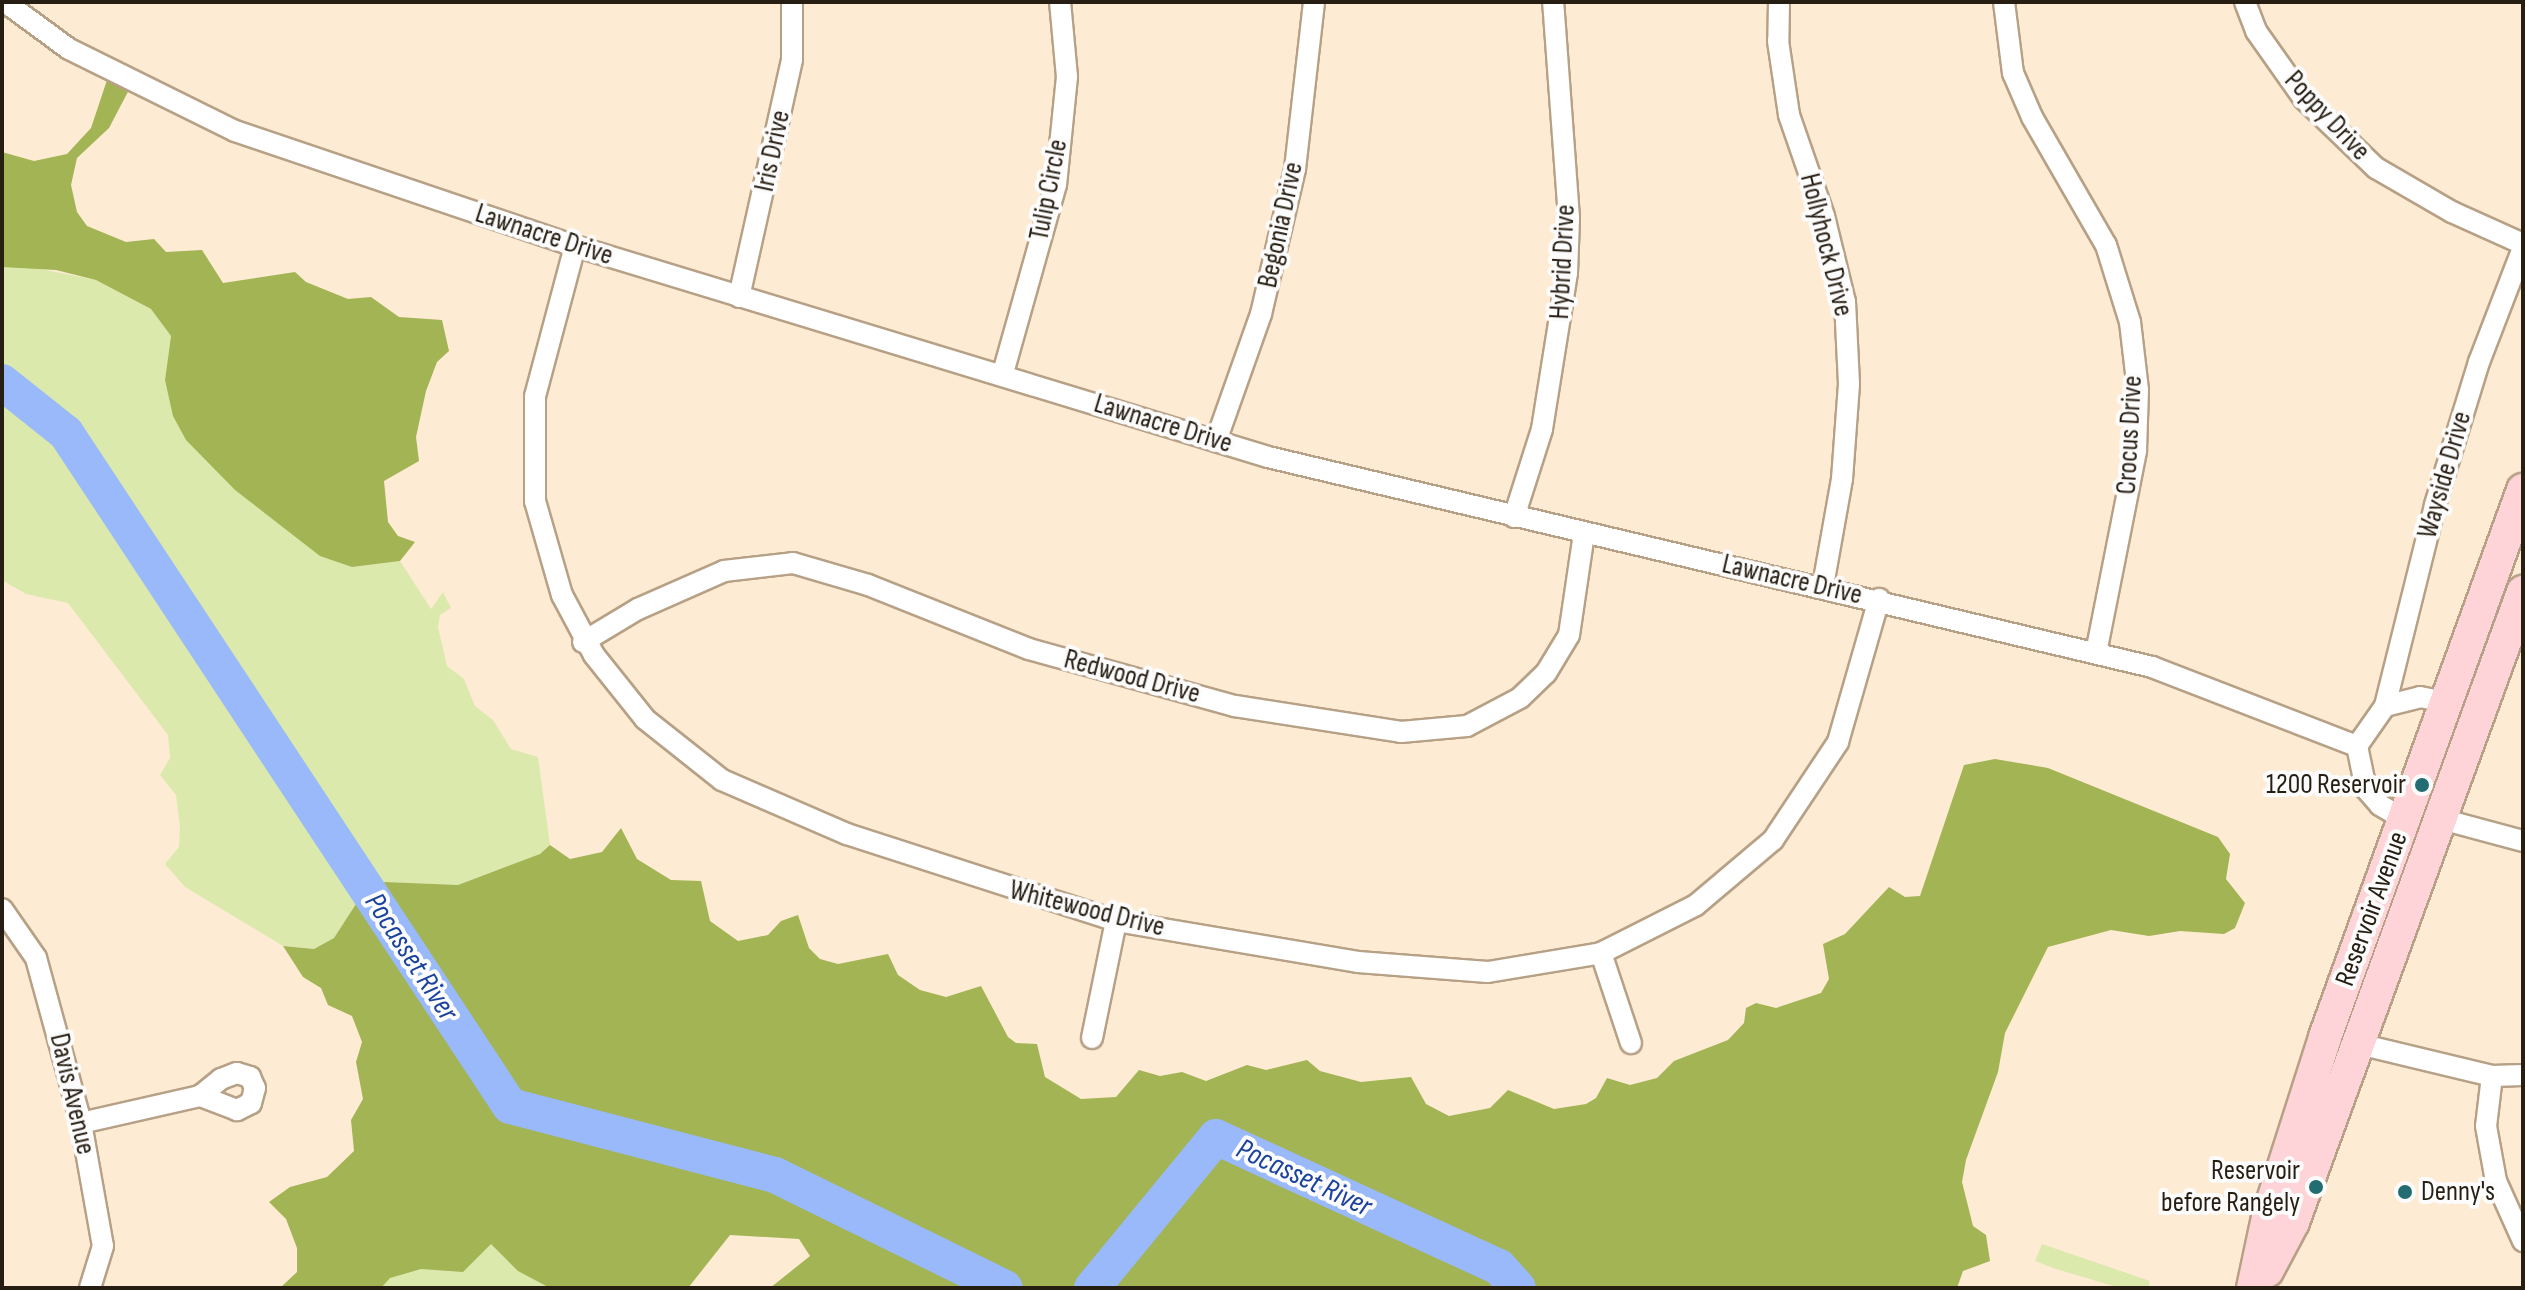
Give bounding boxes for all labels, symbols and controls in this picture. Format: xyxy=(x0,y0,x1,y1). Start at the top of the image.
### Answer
street label: Poppy Drive xyxy=(2277,64,2377,168)
street label: Iris Drive xyxy=(748,107,798,195)
street label: Tulip Circle xyxy=(1023,137,1075,243)
street label: Begonia Drive xyxy=(1251,159,1311,291)
street label: Hollyhock Drive xyxy=(1792,170,1860,320)
street label: Lawnacre Drive xyxy=(471,197,617,273)
street label: Hybrid Drive xyxy=(1543,204,1583,320)
street label: Crocus Drive xyxy=(2110,375,2150,495)
street label: Lawnacre Drive xyxy=(1090,387,1236,461)
street label: Wayside Drive xyxy=(2411,408,2479,542)
street label: Lawnacre Drive xyxy=(1719,548,1865,612)
street label: Redwood Drive xyxy=(1060,643,1204,711)
place label: 1200 Reservoir xyxy=(2266,768,2406,802)
marker: 1200 Reservoir xyxy=(2413,776,2431,794)
street label: Reservoir Avenue xyxy=(2329,827,2415,991)
street label: Whitewood Drive xyxy=(1006,873,1168,945)
water label: Pocasset River xyxy=(356,886,466,1028)
street label: Davis Avenue xyxy=(42,1030,102,1158)
water label: Pocasset River xyxy=(1231,1131,1377,1225)
place label: Reservoir before Rangely xyxy=(2161,1154,2300,1220)
place label: Denny's xyxy=(2421,1175,2495,1209)
marker: Reservoir before Rangely xyxy=(2307,1178,2325,1196)
marker: Denny's xyxy=(2396,1183,2414,1201)

